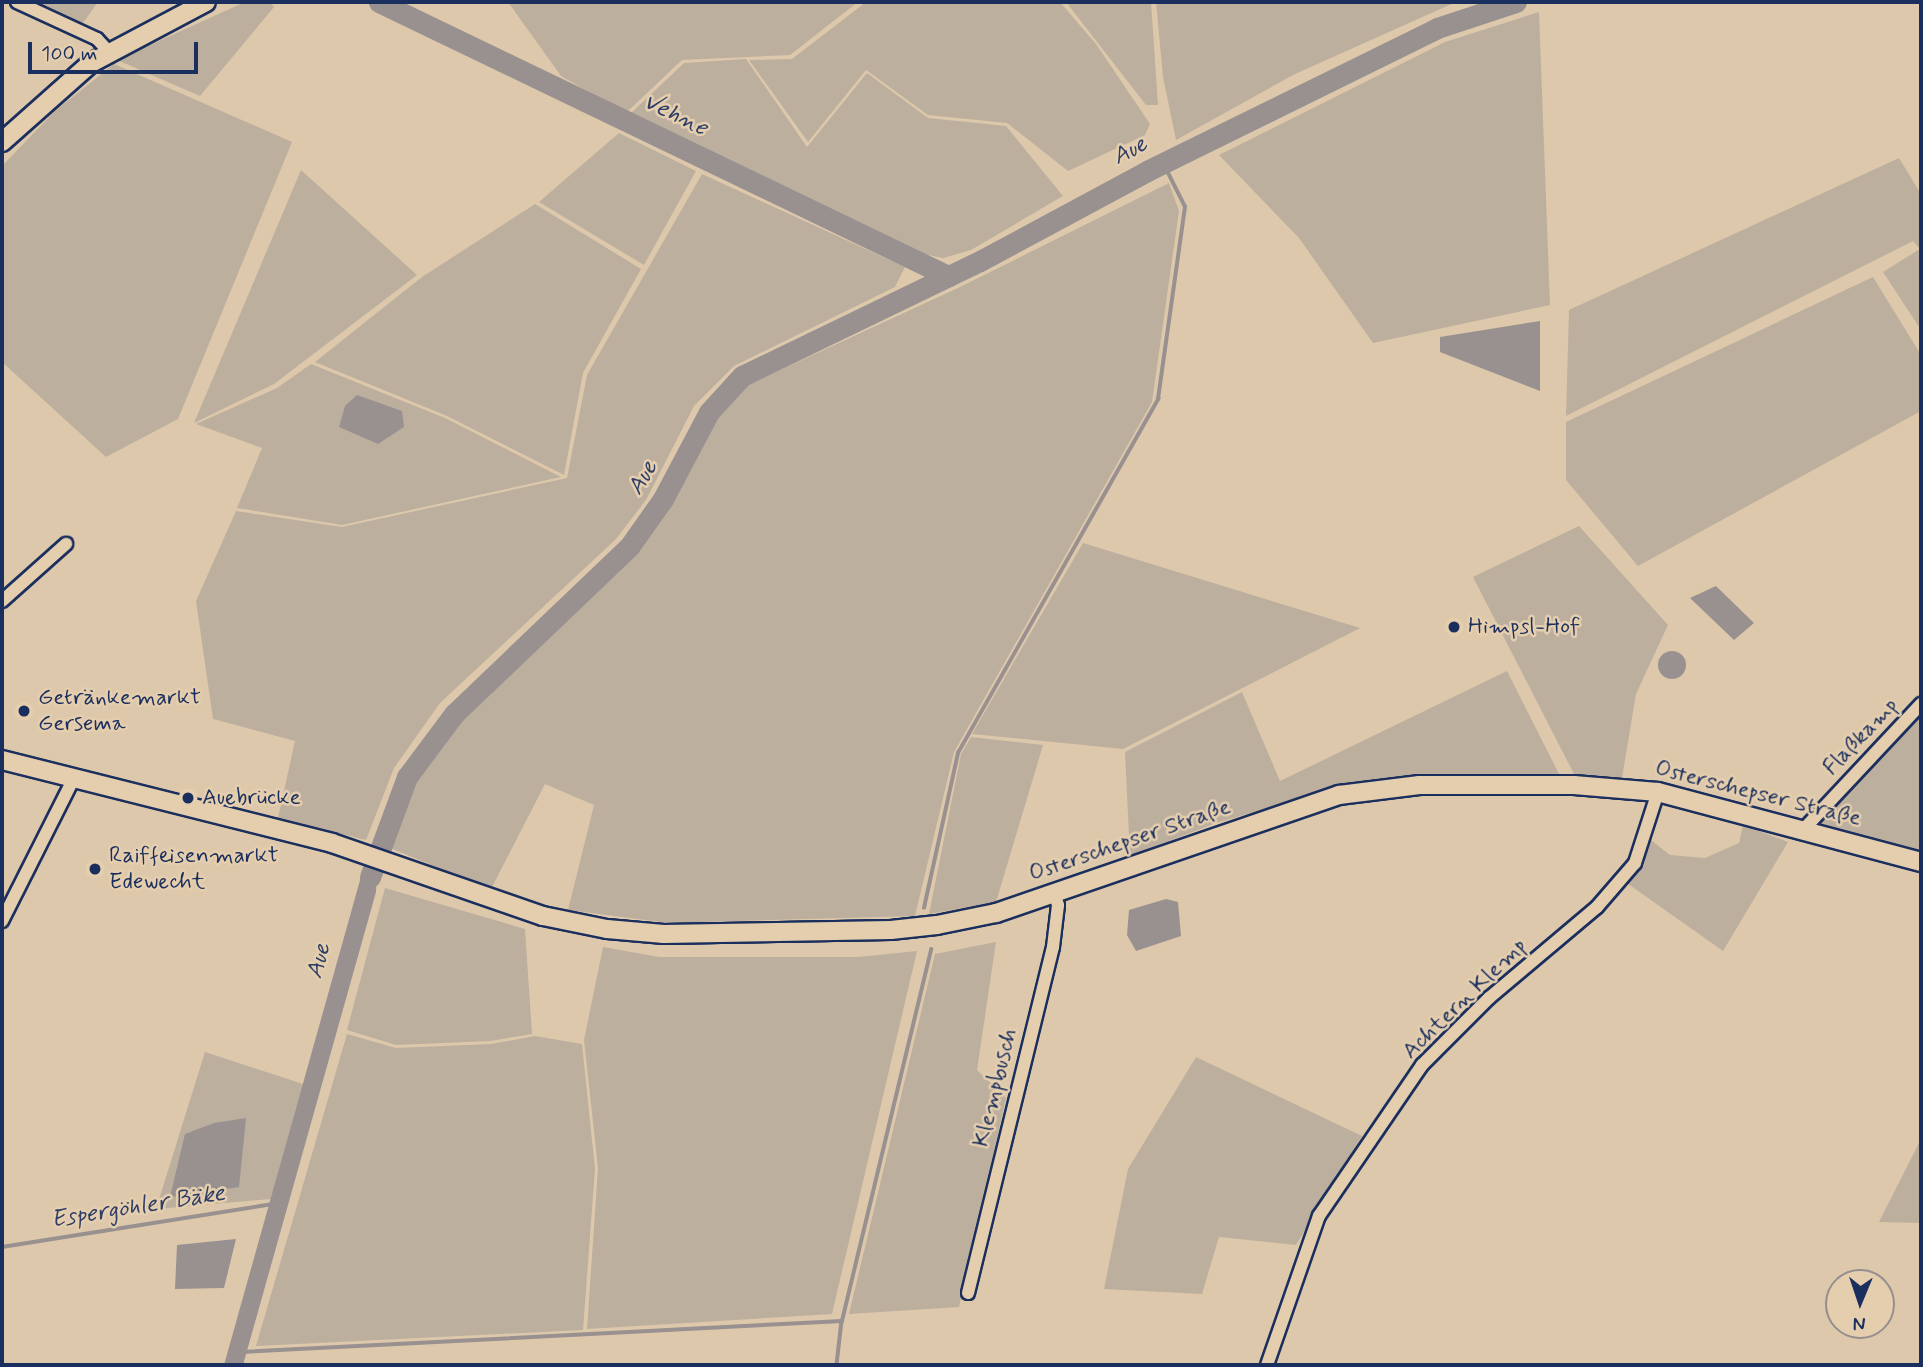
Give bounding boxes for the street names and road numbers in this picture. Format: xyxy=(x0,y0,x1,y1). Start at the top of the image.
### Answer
street label: Flaßkamp xyxy=(1817,693,1905,781)
street label: Osterschepser Straße xyxy=(1652,755,1864,833)
street label: Osterschepser Straße xyxy=(1026,794,1234,888)
street label: Achtern Klemp xyxy=(1397,933,1533,1065)
street label: Klempbusch xyxy=(968,1026,1024,1150)

